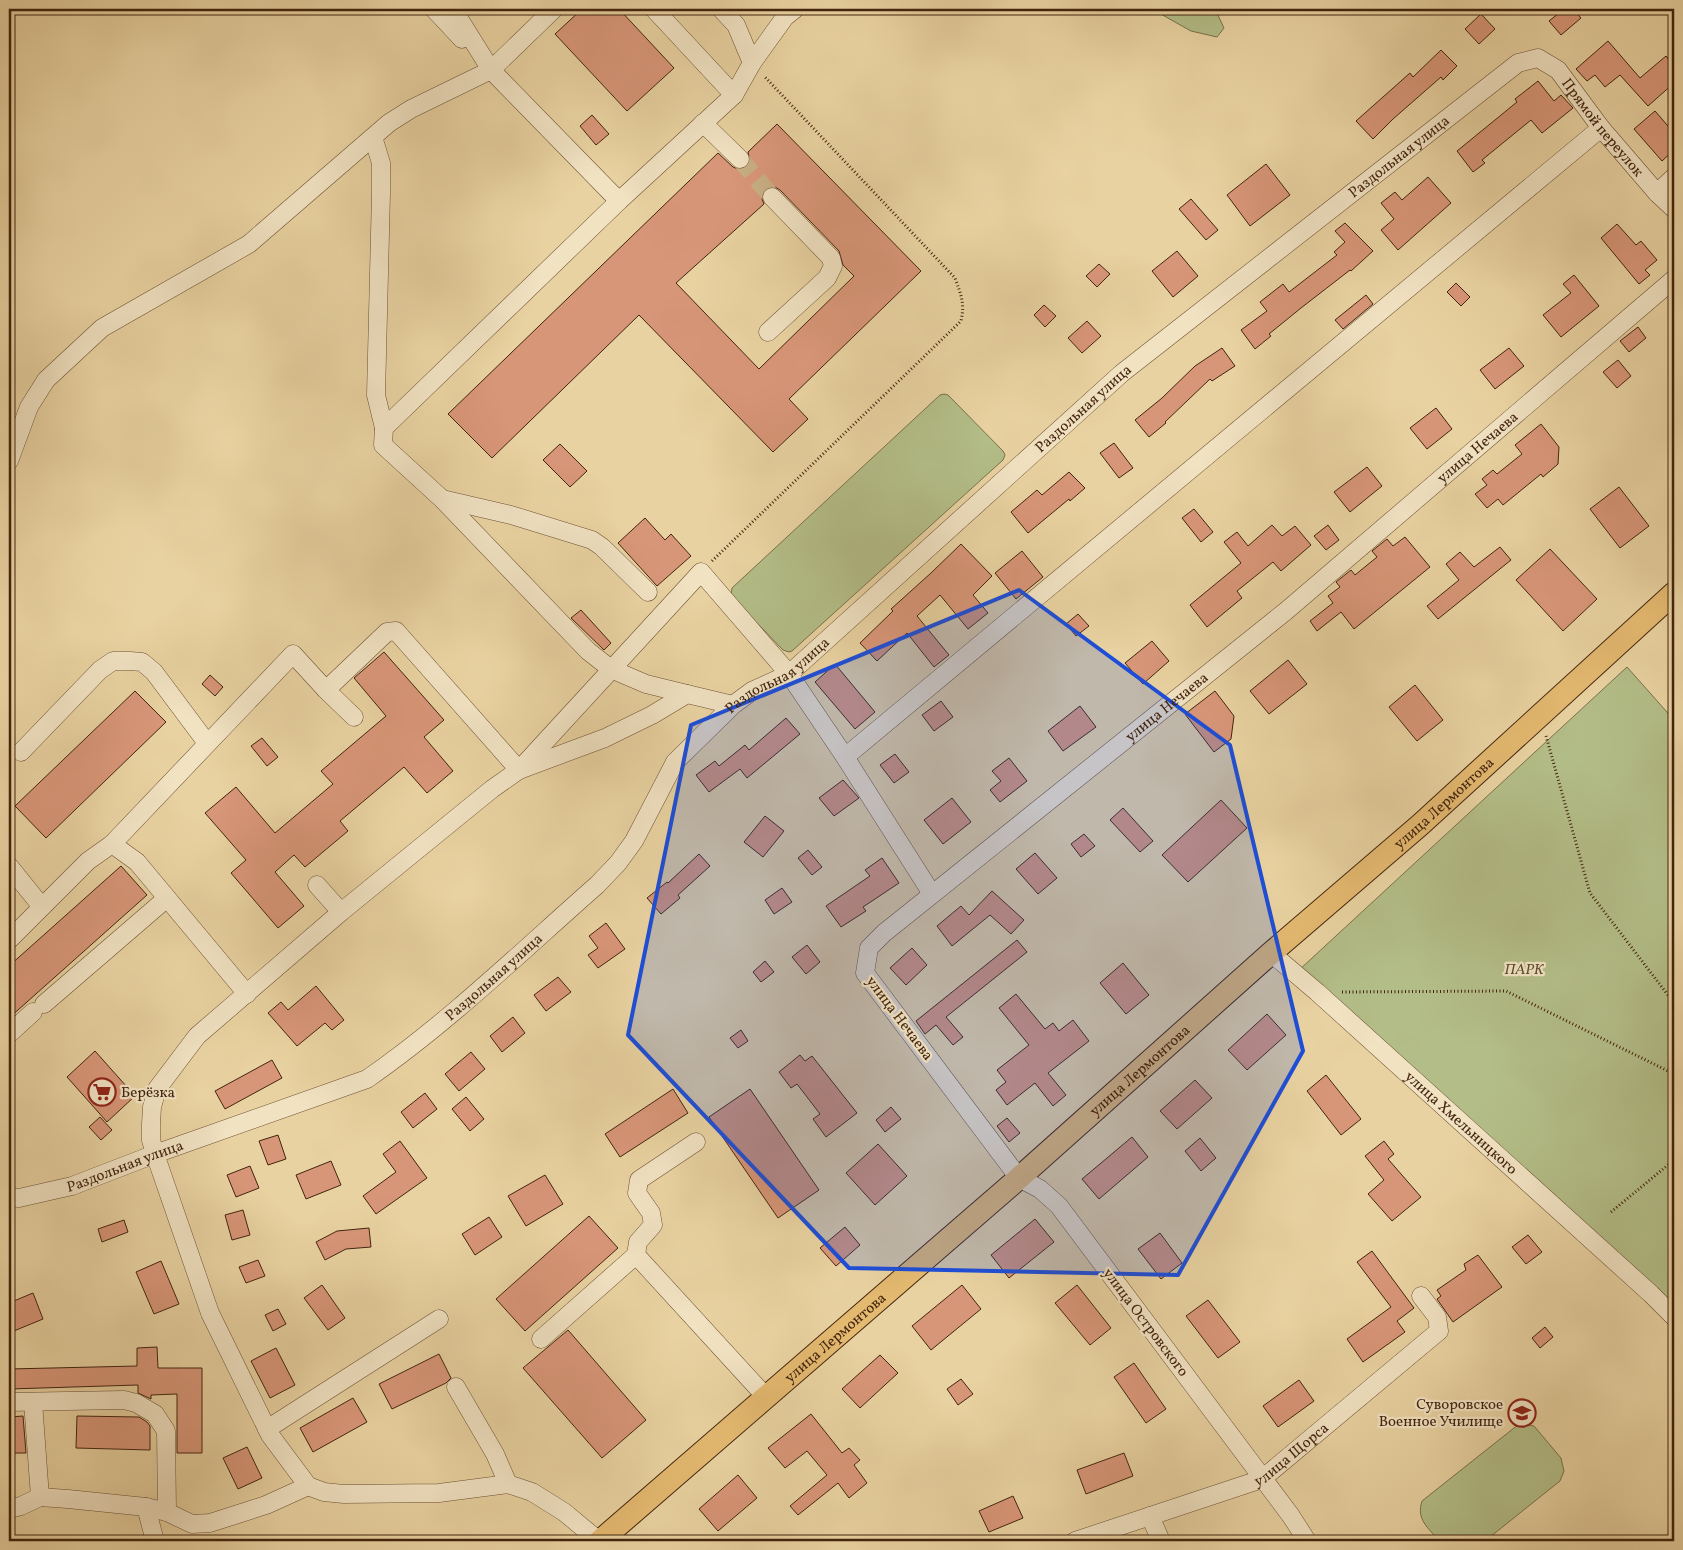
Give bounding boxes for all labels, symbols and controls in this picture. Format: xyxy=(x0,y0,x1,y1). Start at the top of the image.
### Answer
street label: Прямой переулок xyxy=(1556,74,1648,182)
street label: Раздольная улица xyxy=(1345,111,1455,204)
street label: Раздольная улица xyxy=(1031,360,1137,458)
street label: улица Нечаева xyxy=(1433,408,1524,489)
street label: Раздольная улица xyxy=(721,633,835,719)
street label: улица Нечаева xyxy=(1121,668,1213,748)
street label: улица Лермонтова xyxy=(1390,753,1499,855)
street label: Раздольная улица xyxy=(441,929,548,1027)
park label: ПАРК xyxy=(1504,960,1545,981)
street label: улица Нечаева xyxy=(860,972,938,1066)
street label: улица Лермонтова xyxy=(1086,1021,1195,1122)
street label: улица Хмельницкого xyxy=(1399,1067,1521,1180)
supermarket icon: Берёзка xyxy=(87,1077,117,1107)
place label: Берёзка xyxy=(121,1083,175,1104)
street label: Раздольная улица xyxy=(65,1136,187,1199)
street label: улица Островского xyxy=(1097,1264,1193,1382)
street label: улица Лермонтова xyxy=(781,1289,891,1388)
place label: Суворовское Военное Училище xyxy=(1379,1395,1503,1433)
school or university icon: Суворовское Военное Училище xyxy=(1507,1398,1537,1428)
street label: улица Щорса xyxy=(1252,1418,1334,1493)

